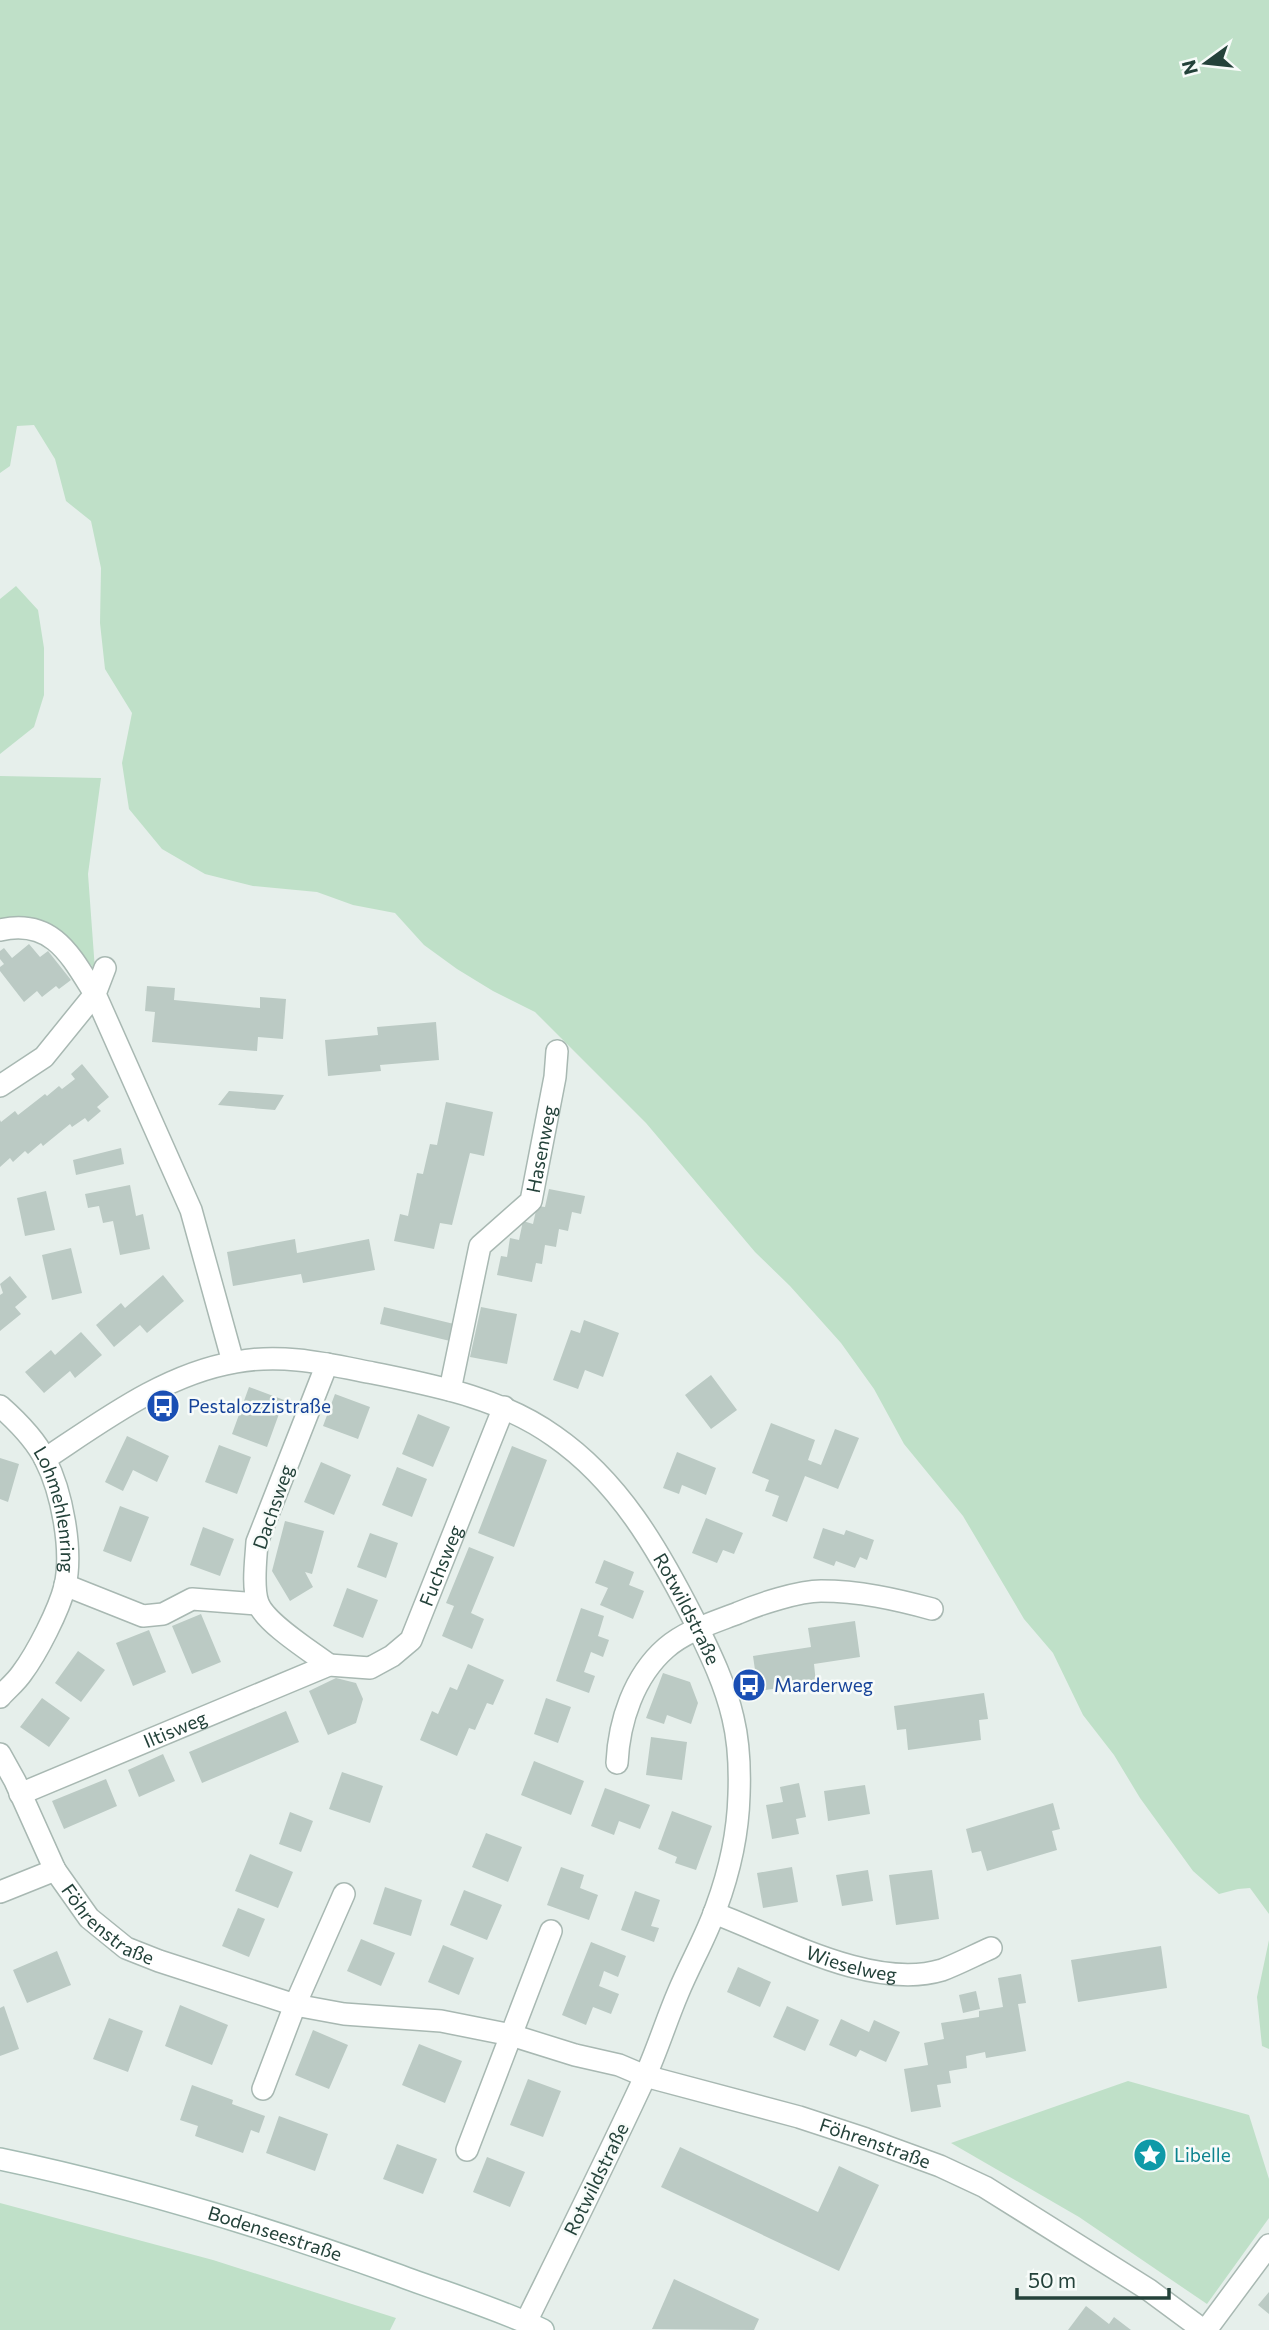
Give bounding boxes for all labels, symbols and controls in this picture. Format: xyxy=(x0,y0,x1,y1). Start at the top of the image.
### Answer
north arrow xyxy=(1171,28,1241,98)
text: N xyxy=(1176,58,1202,77)
street label: Hasenweg xyxy=(521,1103,560,1195)
bus stop icon: Pestalozzistraße xyxy=(144,1387,182,1425)
place label: Pestalozzistraße xyxy=(188,1394,331,1417)
street label: Lohmehlenring xyxy=(29,1442,80,1574)
street label: Dachsweg xyxy=(247,1462,298,1552)
street label: Fuchsweg xyxy=(414,1522,467,1609)
street label: Rotwildstraße xyxy=(649,1549,725,1668)
bus stop icon: Marderweg xyxy=(730,1666,768,1704)
place label: Marderweg xyxy=(774,1673,873,1696)
street label: Iltisweg xyxy=(140,1705,210,1752)
street label: Föhrenstraße xyxy=(57,1879,158,1969)
street label: Wieselweg xyxy=(803,1940,898,1985)
street label: Föhrenstraße xyxy=(817,2113,934,2173)
street label: Rotwildstraße xyxy=(558,2119,633,2239)
place icon: Libelle xyxy=(1131,2136,1169,2174)
place label: Libelle xyxy=(1174,2143,1231,2166)
street label: Bodenseestraße xyxy=(205,2201,345,2265)
scale bar xyxy=(1017,2256,1169,2300)
text: 50 m xyxy=(1028,2267,1076,2292)

